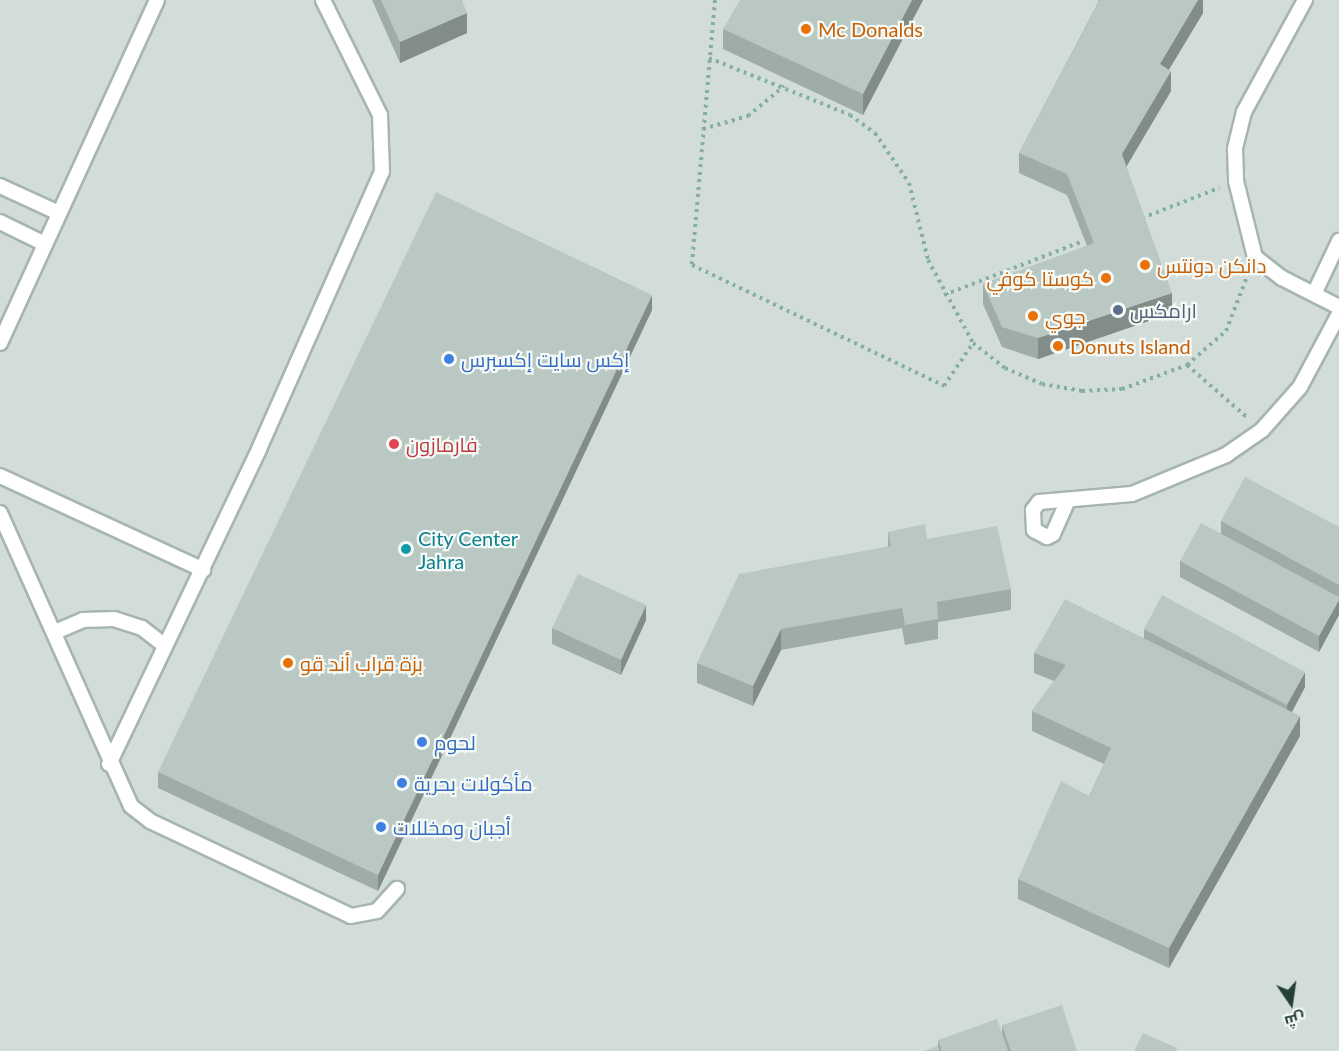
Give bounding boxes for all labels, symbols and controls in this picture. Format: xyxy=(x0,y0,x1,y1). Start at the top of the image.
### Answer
place label: Mc Donalds xyxy=(818,17,923,41)
marker: Mc Donalds xyxy=(799,22,813,36)
place label: دانكن دونتس xyxy=(1157,253,1266,277)
marker: دانكن دونتس xyxy=(1138,258,1152,272)
place label: كوستا كوفي xyxy=(987,266,1094,290)
marker: كوستا كوفي xyxy=(1099,271,1113,285)
place label: ارامكس xyxy=(1130,298,1197,322)
marker: ارامكس xyxy=(1111,303,1125,317)
place label: جوي xyxy=(1045,304,1086,328)
marker: جوي xyxy=(1026,309,1040,323)
place label: Donuts Island xyxy=(1070,334,1191,358)
marker: Donuts Island xyxy=(1051,339,1065,353)
place label: إكس سايت إكسبرس xyxy=(461,347,629,371)
marker: إكس سايت إكسبرس xyxy=(442,352,456,366)
place label: فارمازون xyxy=(406,432,478,456)
marker: فارمازون xyxy=(387,437,401,451)
place label: City Center Jahra xyxy=(418,526,518,573)
marker: City Center Jahra xyxy=(399,542,413,556)
place label: بزة قراب أند قو xyxy=(300,651,423,675)
marker: بزة قراب أند قو xyxy=(281,656,295,670)
place label: لحوم xyxy=(434,730,476,754)
marker: لحوم xyxy=(415,735,429,749)
place label: مأكولات بحرية xyxy=(414,771,532,795)
marker: مأكولات بحرية xyxy=(395,776,409,790)
place label: أجبان ومخللات xyxy=(393,815,511,839)
marker: أجبان ومخللات xyxy=(374,820,388,834)
north arrow xyxy=(1261,973,1321,1033)
text: ش xyxy=(1283,1009,1307,1033)

